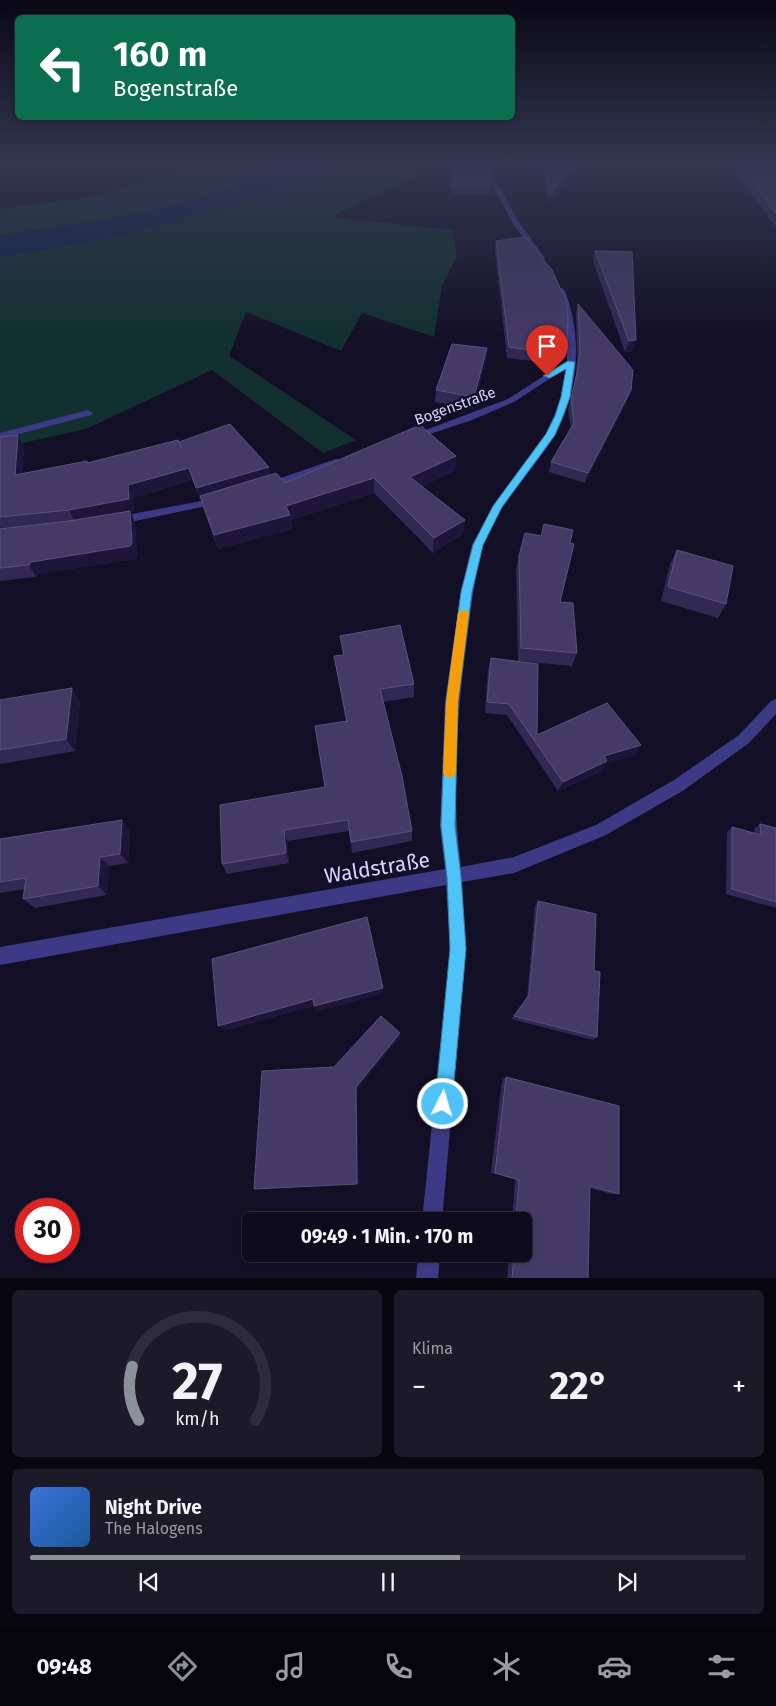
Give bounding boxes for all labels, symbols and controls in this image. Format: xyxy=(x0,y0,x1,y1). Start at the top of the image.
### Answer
text: 160 m xyxy=(113,33,207,75)
icon: left xyxy=(30,35,95,100)
text: Bogenstraße xyxy=(113,75,238,102)
pin xyxy=(526,325,568,376)
icon: arrive xyxy=(533,332,561,360)
street label: Bogenstraße xyxy=(412,383,498,429)
street label: Waldstraße xyxy=(322,847,432,889)
position arrow xyxy=(416,1077,468,1129)
speed limit sign: 30 xyxy=(15,1198,80,1263)
text: 09:49 · 1 Min. · 170 m xyxy=(301,1225,473,1248)
text: Klima xyxy=(412,1339,453,1358)
text: 27 xyxy=(172,1350,222,1413)
text: 22° xyxy=(549,1363,609,1409)
text: − xyxy=(412,1370,426,1403)
text: + xyxy=(732,1370,746,1403)
text: km/h xyxy=(175,1408,219,1430)
text: Night Drive xyxy=(105,1496,202,1519)
text: The Halogens xyxy=(105,1519,203,1538)
icon: previous xyxy=(135,1568,163,1596)
icon: pause xyxy=(374,1568,402,1596)
icon: next xyxy=(613,1568,641,1596)
icon: directions xyxy=(165,1649,200,1684)
icon: music xyxy=(273,1649,308,1684)
icon: phone xyxy=(381,1649,416,1684)
icon: climate xyxy=(489,1649,524,1684)
icon: car xyxy=(597,1649,632,1684)
icon: filters xyxy=(704,1649,739,1684)
text: 09:48 xyxy=(36,1653,92,1680)

